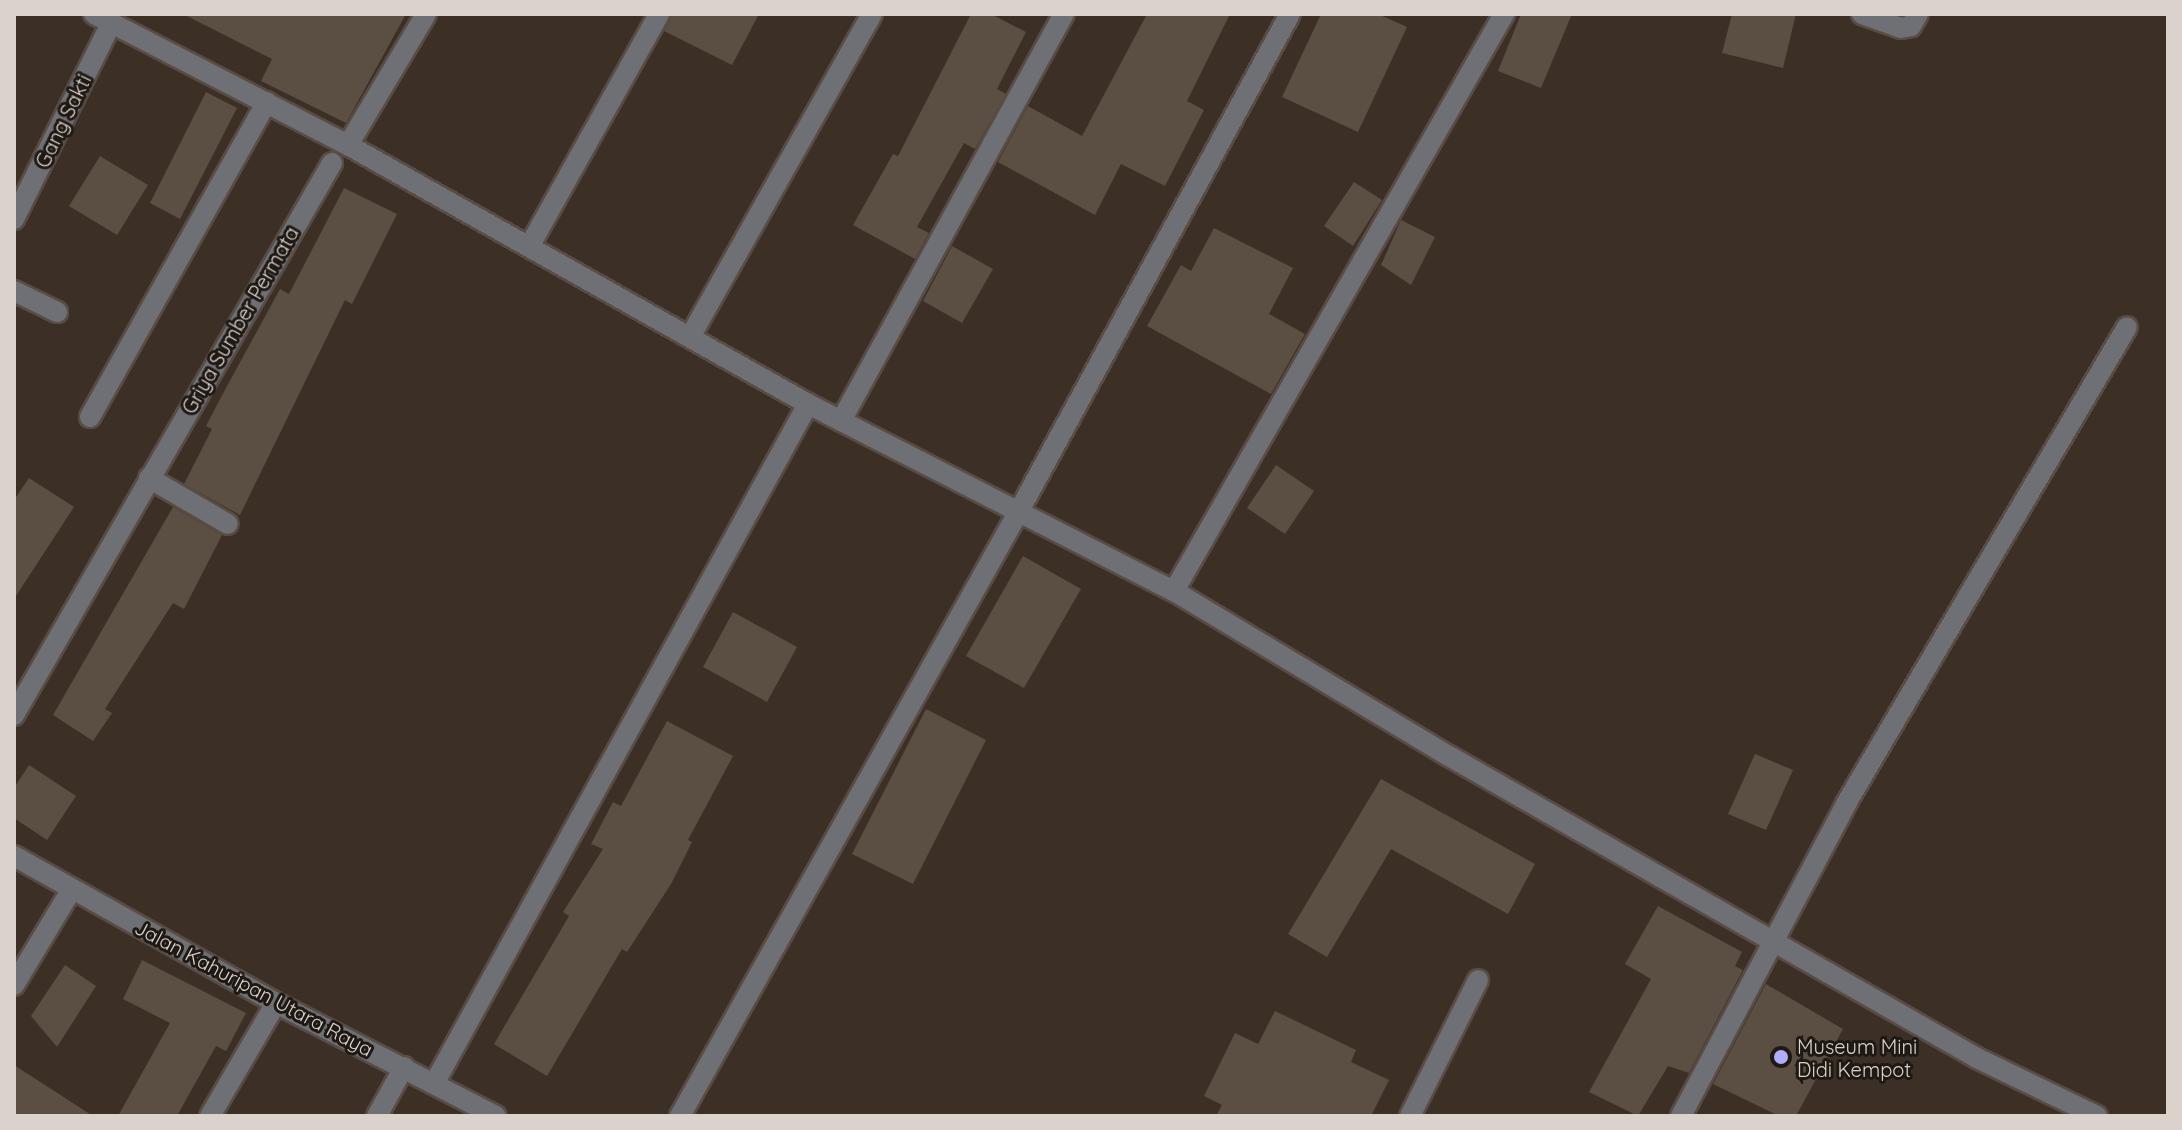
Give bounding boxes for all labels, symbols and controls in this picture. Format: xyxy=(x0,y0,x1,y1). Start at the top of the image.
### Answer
street label: Gang Sakti xyxy=(30,70,96,172)
street label: Griya Sumber Permata xyxy=(177,222,303,418)
street label: Jalan Kahuripan Utara Raya xyxy=(131,915,377,1061)
place label: Museum Mini Didi Kempot xyxy=(1797,1034,1917,1081)
marker: Museum Mini Didi Kempot xyxy=(1772,1048,1790,1066)

